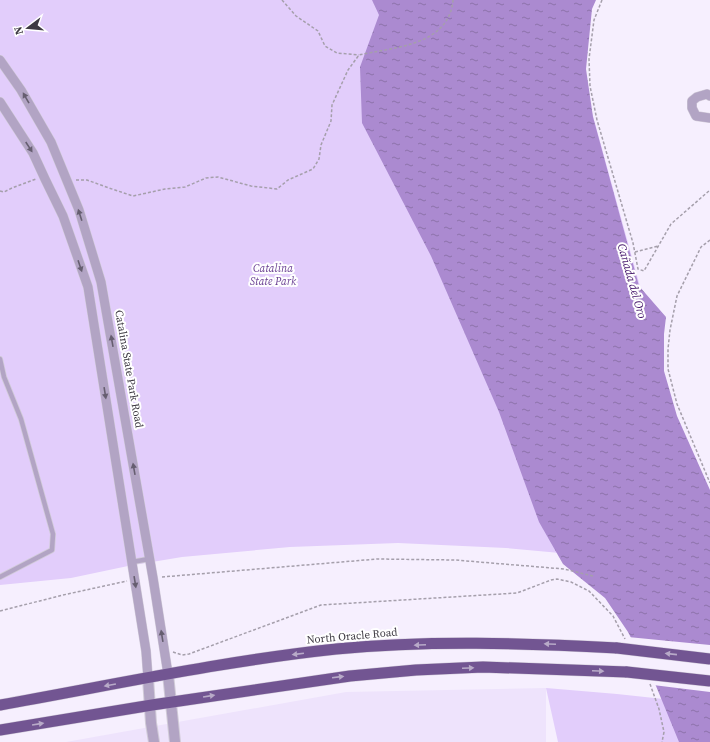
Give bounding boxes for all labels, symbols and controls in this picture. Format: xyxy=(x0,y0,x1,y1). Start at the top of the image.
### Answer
north arrow xyxy=(8,8,48,48)
text: N xyxy=(11,25,27,37)
one-way arrow xyxy=(22,92,29,103)
one-way arrow xyxy=(25,142,33,152)
one-way arrow xyxy=(77,209,83,221)
water label: Cañada del Oro xyxy=(614,242,650,320)
one-way arrow xyxy=(78,260,84,272)
park label: Catalina State Park xyxy=(250,261,297,289)
street label: Catalina State Park Road xyxy=(111,309,147,430)
one-way arrow xyxy=(108,335,114,347)
one-way arrow xyxy=(102,387,108,399)
one-way arrow xyxy=(131,463,137,475)
one-way arrow xyxy=(132,576,138,588)
street label: North Oracle Road xyxy=(306,624,399,647)
one-way arrow xyxy=(158,630,164,642)
one-way arrow xyxy=(414,641,426,648)
one-way arrow xyxy=(544,641,556,648)
one-way arrow xyxy=(292,651,304,657)
one-way arrow xyxy=(665,651,677,657)
one-way arrow xyxy=(462,665,475,671)
one-way arrow xyxy=(592,668,604,675)
one-way arrow xyxy=(332,674,344,680)
one-way arrow xyxy=(104,682,116,688)
one-way arrow xyxy=(203,693,216,699)
one-way arrow xyxy=(32,721,45,727)

